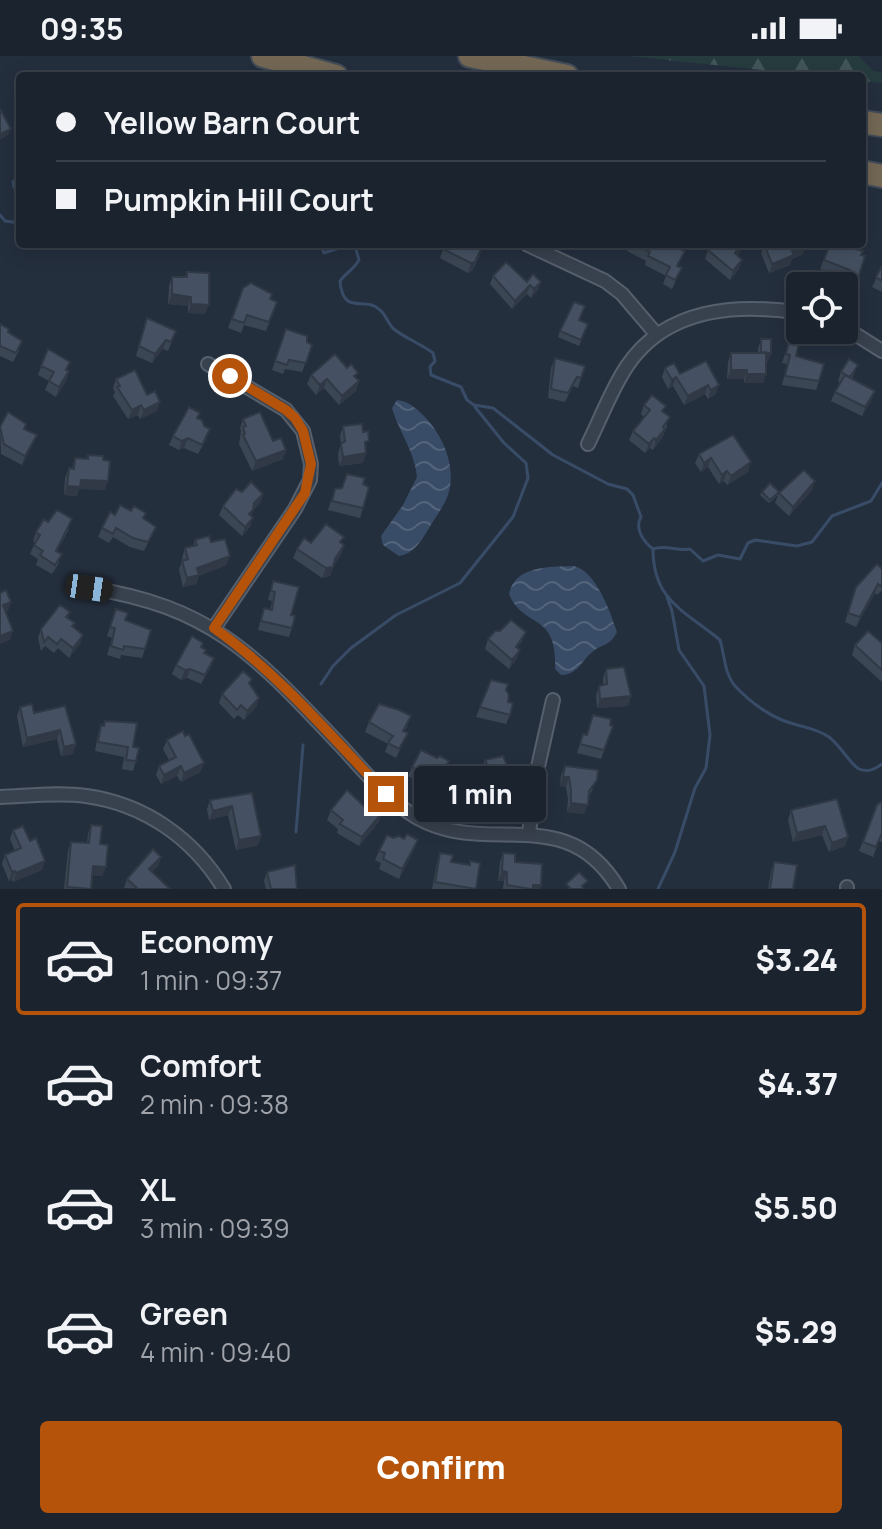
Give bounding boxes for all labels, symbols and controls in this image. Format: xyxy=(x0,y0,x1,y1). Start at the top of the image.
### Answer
text: 09:35 xyxy=(40,8,124,49)
text: Yellow Barn Court xyxy=(104,102,360,143)
text: Pumpkin Hill Court xyxy=(104,179,374,220)
map controls xyxy=(786,272,858,344)
button: locate xyxy=(786,272,858,344)
route start xyxy=(212,358,248,394)
car xyxy=(64,573,114,603)
callout: 1 min xyxy=(414,766,546,822)
route end xyxy=(368,776,404,812)
text: 1 min xyxy=(447,776,513,812)
text: Economy xyxy=(140,921,273,962)
icon: car xyxy=(44,923,116,995)
text: $3.24 xyxy=(755,939,838,980)
text: 1 min · 09:37 xyxy=(140,962,282,998)
text: Comfort xyxy=(140,1045,262,1086)
icon: car xyxy=(44,1047,116,1119)
text: $4.37 xyxy=(757,1063,838,1104)
text: 2 min · 09:38 xyxy=(140,1086,289,1122)
text: XL xyxy=(140,1169,176,1210)
icon: car xyxy=(44,1171,116,1243)
text: $5.50 xyxy=(754,1187,838,1228)
text: 3 min · 09:39 xyxy=(140,1210,290,1246)
text: Green xyxy=(140,1293,228,1334)
icon: car xyxy=(44,1295,116,1367)
text: $5.29 xyxy=(755,1311,838,1352)
text: 4 min · 09:40 xyxy=(140,1334,291,1370)
button: Confirm xyxy=(40,1421,842,1513)

